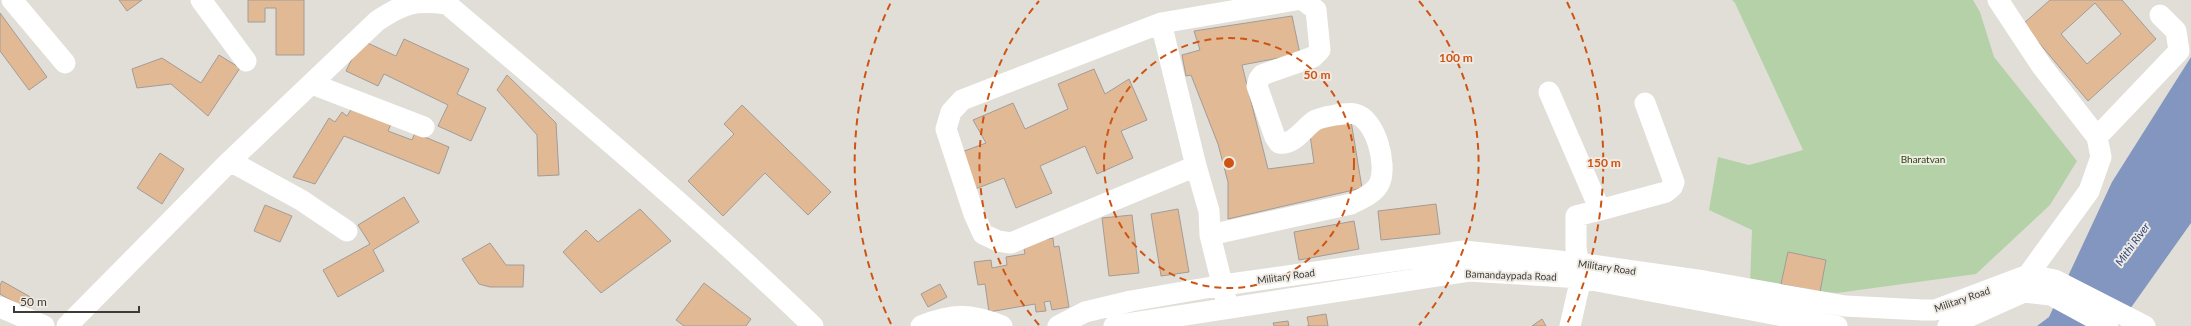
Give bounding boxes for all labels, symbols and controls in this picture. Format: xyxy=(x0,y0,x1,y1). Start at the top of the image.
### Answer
text: 100 m xyxy=(1439,50,1473,65)
text: 50 m xyxy=(1304,67,1330,82)
park label: Bharatvan xyxy=(1901,153,1945,165)
text: 150 m xyxy=(1587,155,1621,170)
centre of rings xyxy=(1222,156,1236,170)
water label: Mithi River xyxy=(2112,220,2152,268)
street label: Military Road xyxy=(1577,257,1637,277)
street label: Military Road xyxy=(1256,266,1316,286)
street label: Bamandaypada Road xyxy=(1465,267,1557,283)
street label: Military Road xyxy=(1933,284,1991,314)
scale bar xyxy=(14,288,139,314)
text: 50 m xyxy=(20,294,47,309)

